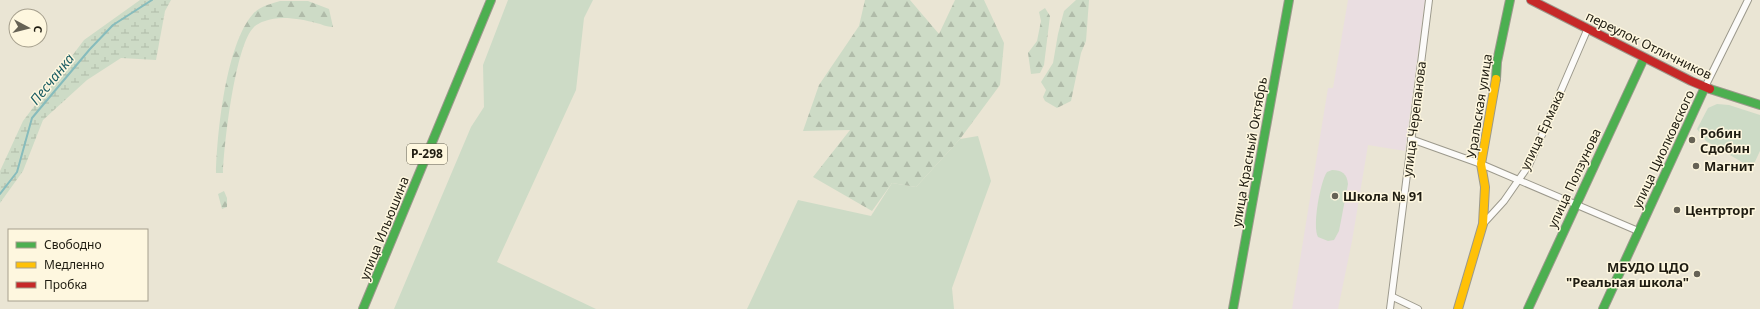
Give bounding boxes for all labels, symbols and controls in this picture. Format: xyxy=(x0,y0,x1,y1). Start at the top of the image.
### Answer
street label: переулок Отличников xyxy=(1583,7,1715,83)
north arrow xyxy=(8,8,48,48)
text: С xyxy=(31,25,46,34)
water label: Песчанка xyxy=(25,49,78,108)
street label: Уральская улица xyxy=(1462,52,1496,160)
street label: улица Черепанова xyxy=(1398,60,1430,178)
street label: улица Красный Октябрь xyxy=(1227,75,1271,229)
street label: улица Циолковского xyxy=(1628,86,1699,211)
street label: улица Ермака xyxy=(1516,87,1568,173)
place label: Робин Сдобин xyxy=(1700,124,1750,157)
street label: улица Ползунова xyxy=(1543,125,1605,231)
marker: Робин Сдобин xyxy=(1687,135,1697,145)
road number: Р-298 xyxy=(407,144,447,164)
place label: Магнит xyxy=(1704,157,1754,175)
marker: Магнит xyxy=(1691,161,1701,171)
street label: улица Ильюшина xyxy=(355,174,413,282)
place label: Школа № 91 xyxy=(1343,187,1424,205)
marker: Школа № 91 xyxy=(1330,191,1340,201)
place label: Центрторг xyxy=(1685,201,1755,219)
marker: Центрторг xyxy=(1672,205,1682,215)
legend xyxy=(8,229,148,301)
text: Свободно xyxy=(44,236,102,253)
text: Медленно xyxy=(44,256,104,273)
place label: МБУДО ЦДО "Реальная школа" xyxy=(1566,258,1689,291)
marker: МБУДО ЦДО "Реальная школа" xyxy=(1692,269,1702,279)
text: Пробка xyxy=(44,276,87,293)

